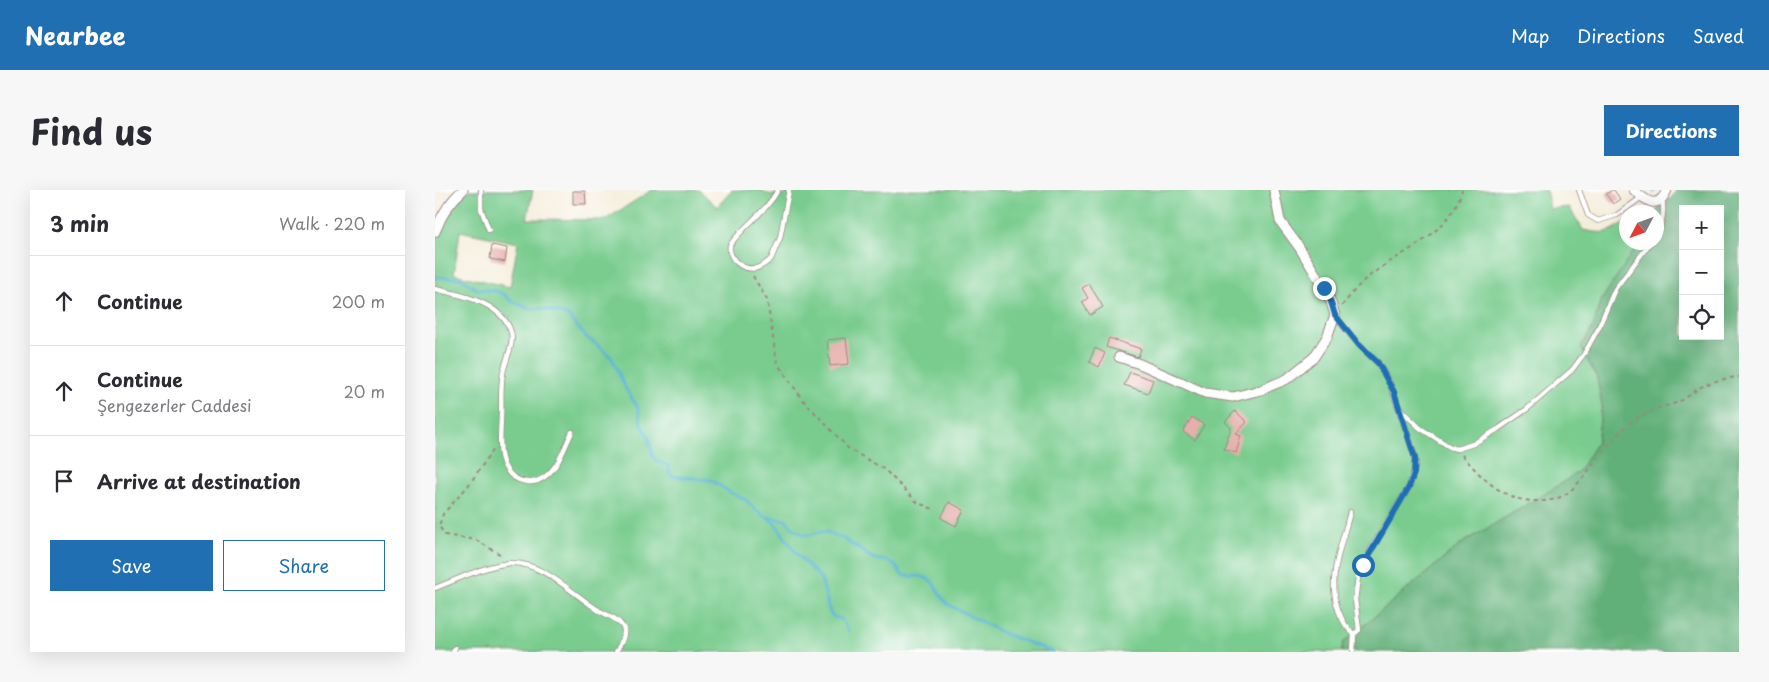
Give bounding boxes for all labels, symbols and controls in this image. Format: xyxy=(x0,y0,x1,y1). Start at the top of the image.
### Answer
text: Nearbee xyxy=(25,17,126,53)
text: Map xyxy=(1511,22,1549,49)
text: Directions xyxy=(1577,22,1665,49)
text: Saved xyxy=(1693,22,1744,49)
text: Find us xyxy=(30,104,152,157)
button: Directions xyxy=(1604,105,1739,156)
north arrow xyxy=(1619,205,1664,250)
map controls xyxy=(1679,205,1724,340)
button: + xyxy=(1679,205,1724,250)
text: 3 min xyxy=(50,207,109,239)
text: Walk · 220 m xyxy=(279,211,385,235)
button: − xyxy=(1679,250,1724,295)
route end xyxy=(1313,277,1336,300)
icon: ahead xyxy=(50,287,78,315)
text: Continue xyxy=(97,287,183,315)
text: 200 m xyxy=(332,289,385,313)
button: locate xyxy=(1679,295,1724,340)
text: Continue xyxy=(97,365,183,393)
icon: ahead xyxy=(50,377,78,405)
text: 20 m xyxy=(344,379,385,403)
text: Şengezerler Caddesi xyxy=(97,393,252,417)
icon: arrive xyxy=(50,467,78,495)
text: Arrive at destination xyxy=(97,467,301,495)
button: Save xyxy=(50,540,213,591)
button: Share xyxy=(223,540,385,591)
route start xyxy=(1352,554,1375,577)

